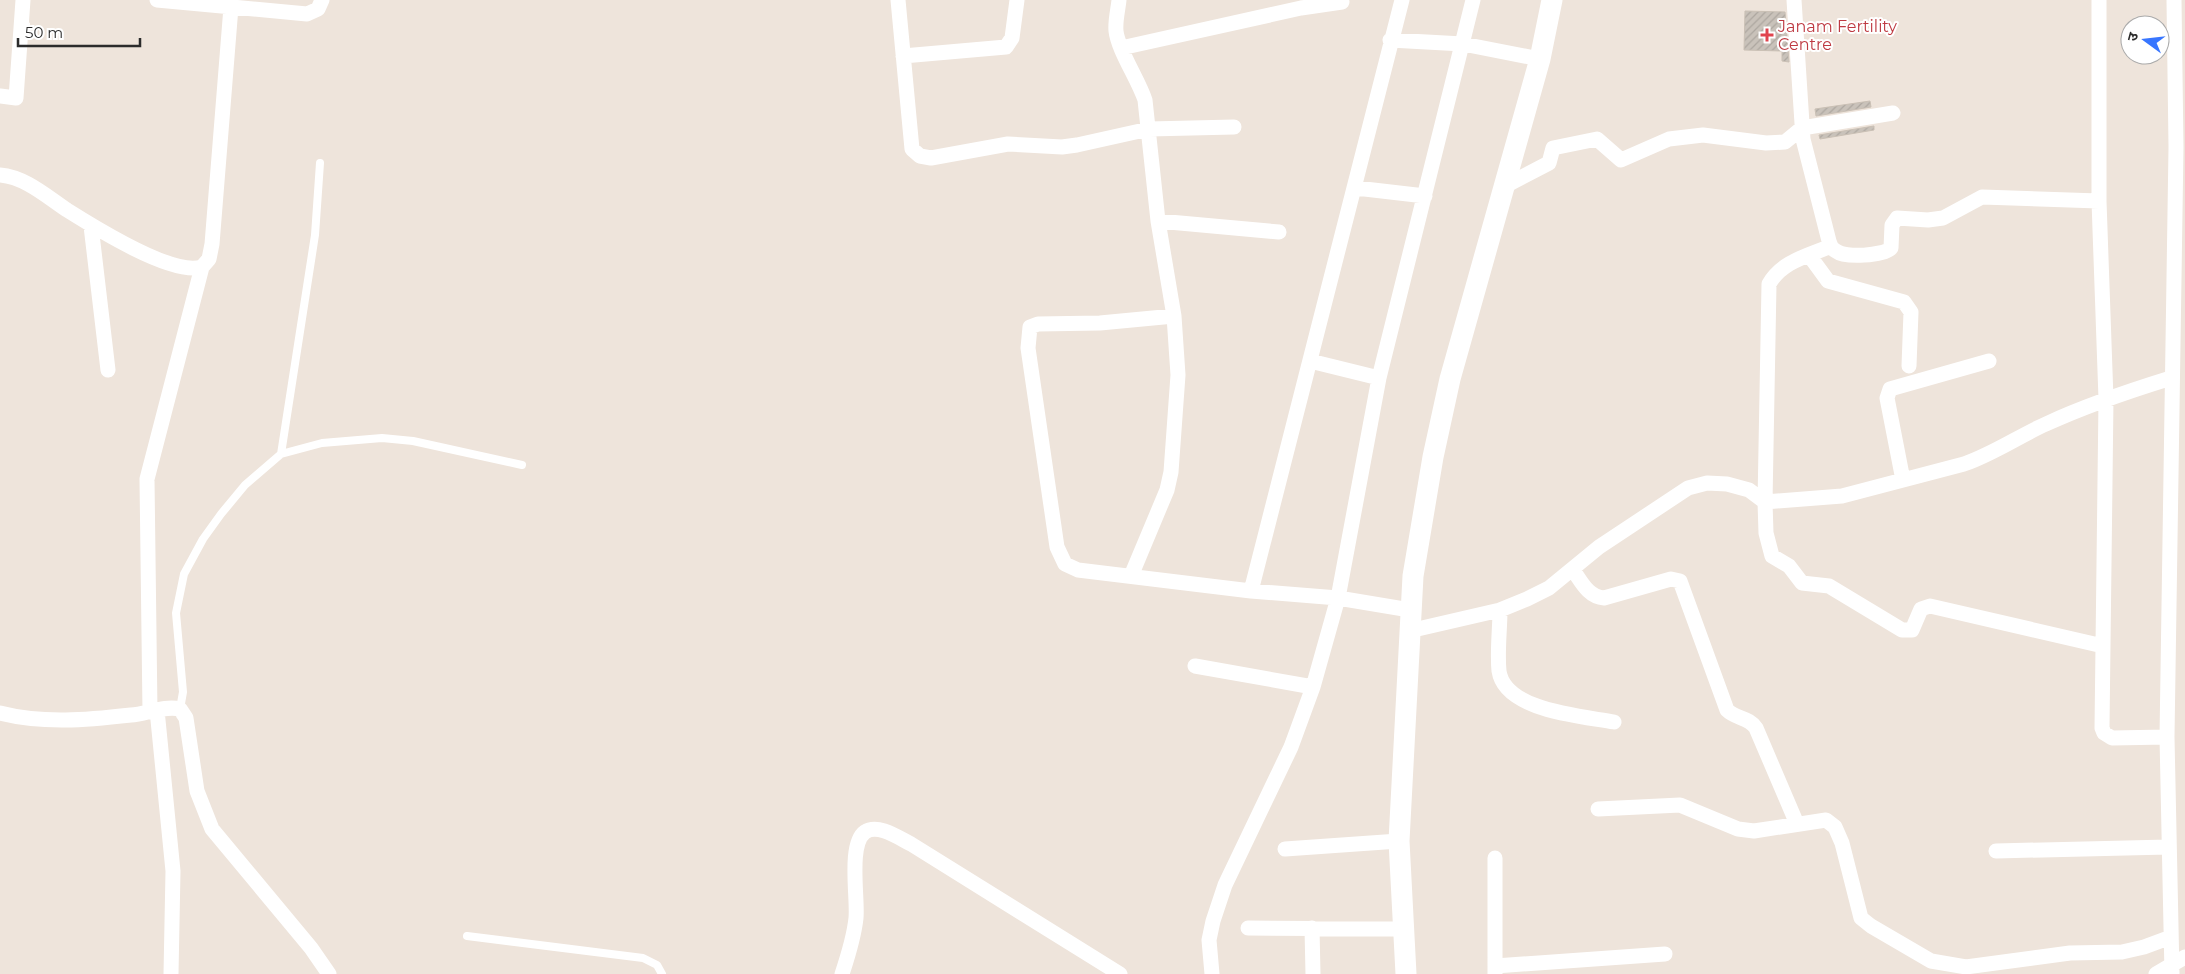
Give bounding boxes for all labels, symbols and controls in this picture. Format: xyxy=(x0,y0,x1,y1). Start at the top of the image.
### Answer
scale bar xyxy=(18,15,140,47)
north arrow xyxy=(2120,15,2170,65)
place label: Janam Fertility Centre xyxy=(1777,17,1897,54)
text: 50 m xyxy=(25,23,63,42)
marker: Janam Fertility Centre xyxy=(1760,28,1774,42)
text: उ xyxy=(2123,30,2142,43)

